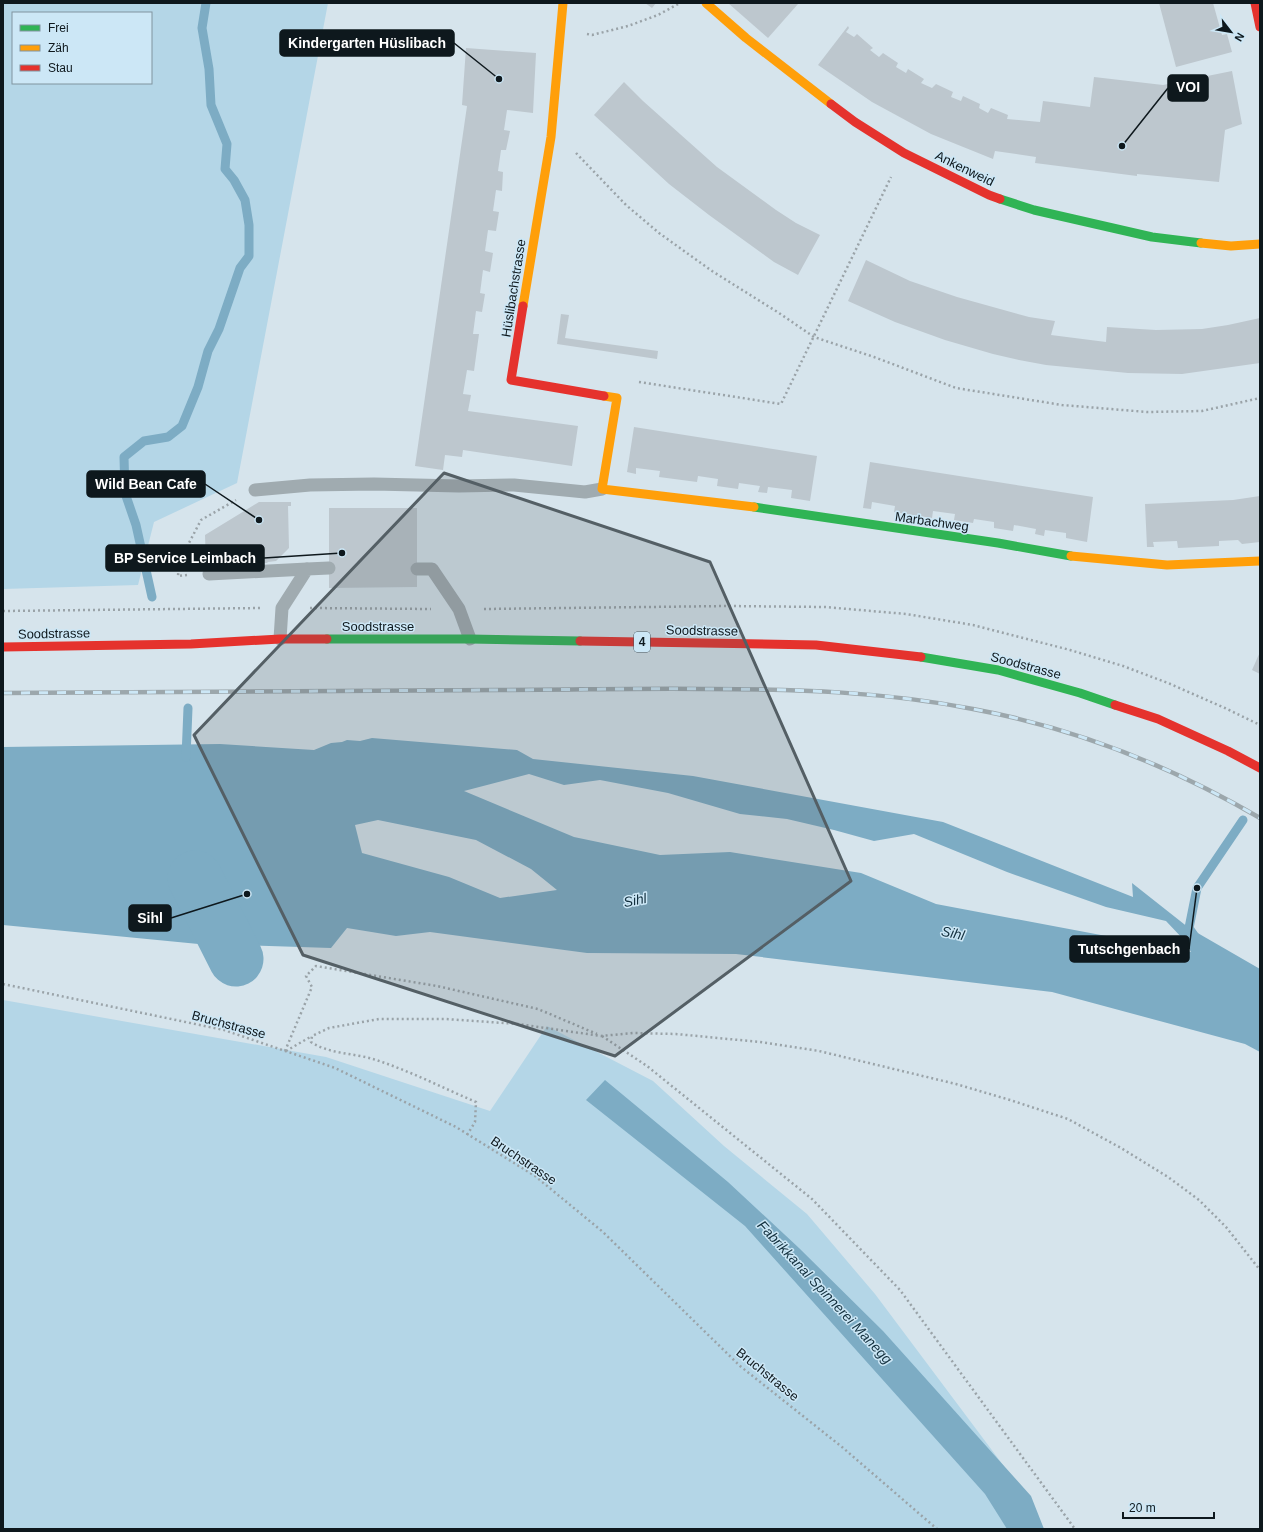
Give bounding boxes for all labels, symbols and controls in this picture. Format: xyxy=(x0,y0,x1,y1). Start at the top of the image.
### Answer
legend xyxy=(12,12,152,84)
north arrow xyxy=(1211,12,1251,52)
text: Frei xyxy=(48,21,69,35)
callout: Kindergarten Hüslibach xyxy=(280,30,454,56)
text: N xyxy=(1232,31,1247,44)
text: Kindergarten Hüslibach xyxy=(288,35,446,51)
text: Zäh xyxy=(48,41,69,55)
text: Stau xyxy=(48,61,73,75)
callout: VOI xyxy=(1168,75,1208,101)
text: VOI xyxy=(1176,79,1200,95)
street label: Ankenweid xyxy=(933,148,997,189)
street label: Hüslibachstrasse xyxy=(498,238,529,338)
callout: Wild Bean Cafe xyxy=(87,471,205,497)
text: Wild Bean Cafe xyxy=(95,476,197,492)
street label: Marbachweg xyxy=(894,509,970,534)
callout: BP Service Leimbach xyxy=(106,545,264,571)
text: BP Service Leimbach xyxy=(114,550,256,566)
street label: Soodstrasse xyxy=(342,619,414,634)
street label: Soodstrasse xyxy=(666,622,738,639)
street label: Soodstrasse xyxy=(18,625,90,642)
road number: 4 xyxy=(634,632,650,652)
street label: Soodstrasse xyxy=(989,649,1063,682)
water label: Sihl xyxy=(622,890,649,910)
callout: Sihl xyxy=(129,905,171,931)
text: Sihl xyxy=(137,910,163,926)
water label: Sihl xyxy=(940,923,967,943)
callout: Tutschgenbach xyxy=(1070,936,1189,962)
text: Tutschgenbach xyxy=(1078,941,1180,957)
street label: Bruchstrasse xyxy=(190,1007,267,1042)
street label: Bruchstrasse xyxy=(488,1133,559,1188)
water label: Fabrikkanal Spinnerei Manegg xyxy=(754,1217,896,1367)
street label: Bruchstrasse xyxy=(733,1345,802,1404)
scale bar xyxy=(1123,1494,1214,1520)
text: 20 m xyxy=(1129,1501,1156,1515)

